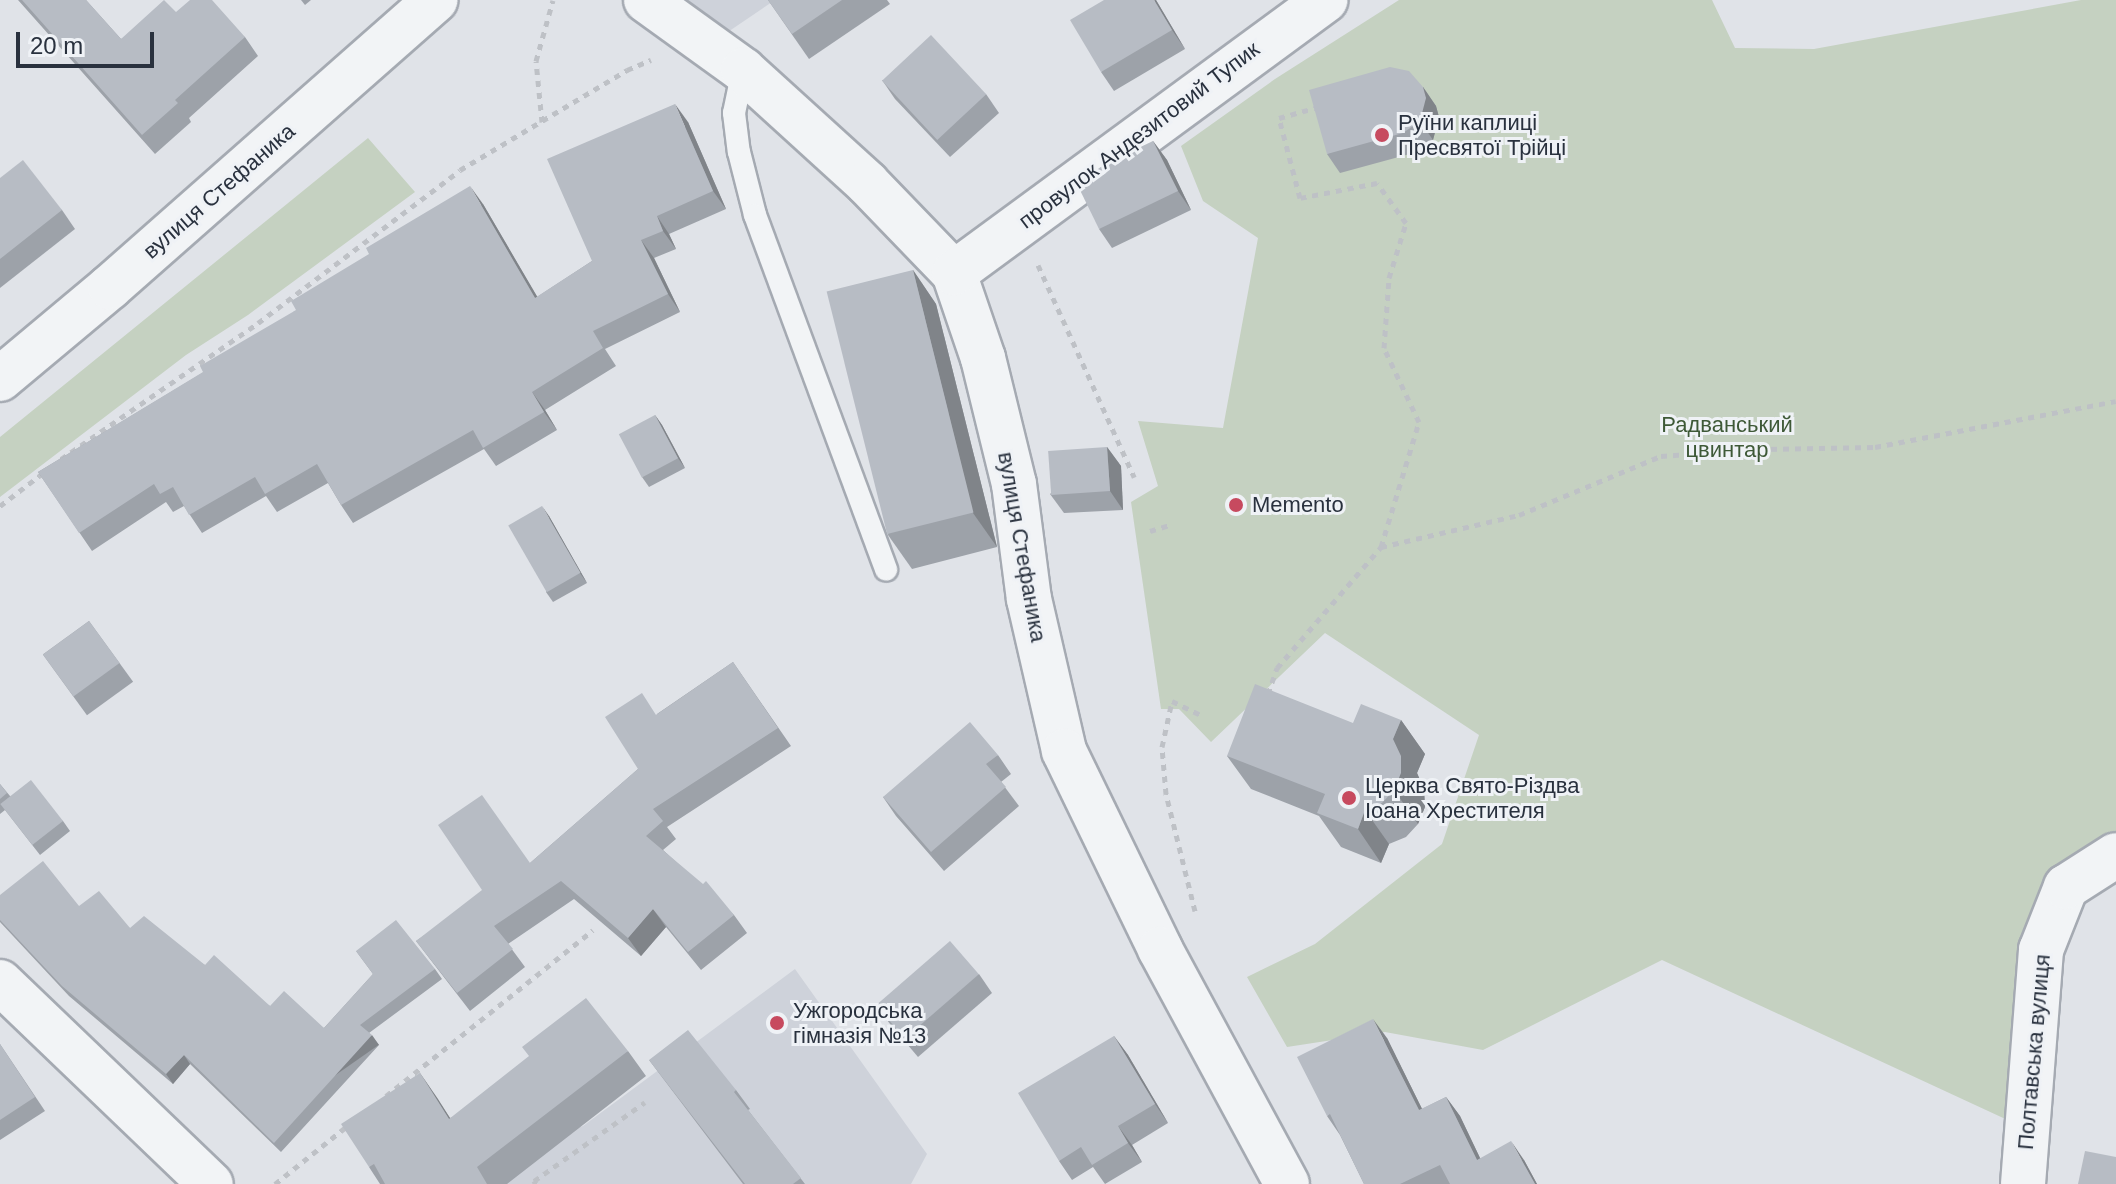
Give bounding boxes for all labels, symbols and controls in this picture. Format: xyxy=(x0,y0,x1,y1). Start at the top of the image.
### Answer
scale bar xyxy=(20,16,158,66)
text: 20 m xyxy=(30,32,83,59)
street label: провулок Андезитовий Тупик xyxy=(1013,36,1265,234)
place label: Руїни каплиці Пресвятої Трійці xyxy=(1398,109,1566,160)
street label: вулиця Стефаника xyxy=(138,118,300,264)
marker: Руїни каплиці Пресвятої Трійці xyxy=(1373,126,1391,144)
park label: Радванський цвинтар xyxy=(1661,411,1793,462)
street label: вулиця Стефаника xyxy=(992,450,1052,644)
place label: Memento xyxy=(1252,492,1344,518)
marker: Memento xyxy=(1227,496,1245,514)
place label: Церква Свято-Різдва Іоана Хрестителя xyxy=(1365,772,1579,824)
marker: Церква Свято-Різдва Іоана Хрестителя xyxy=(1340,789,1358,807)
street label: Полтавська вулиця xyxy=(2012,953,2056,1151)
place label: Ужгородська гімназія №13 xyxy=(793,997,926,1048)
marker: Ужгородська гімназія №13 xyxy=(768,1014,786,1032)

